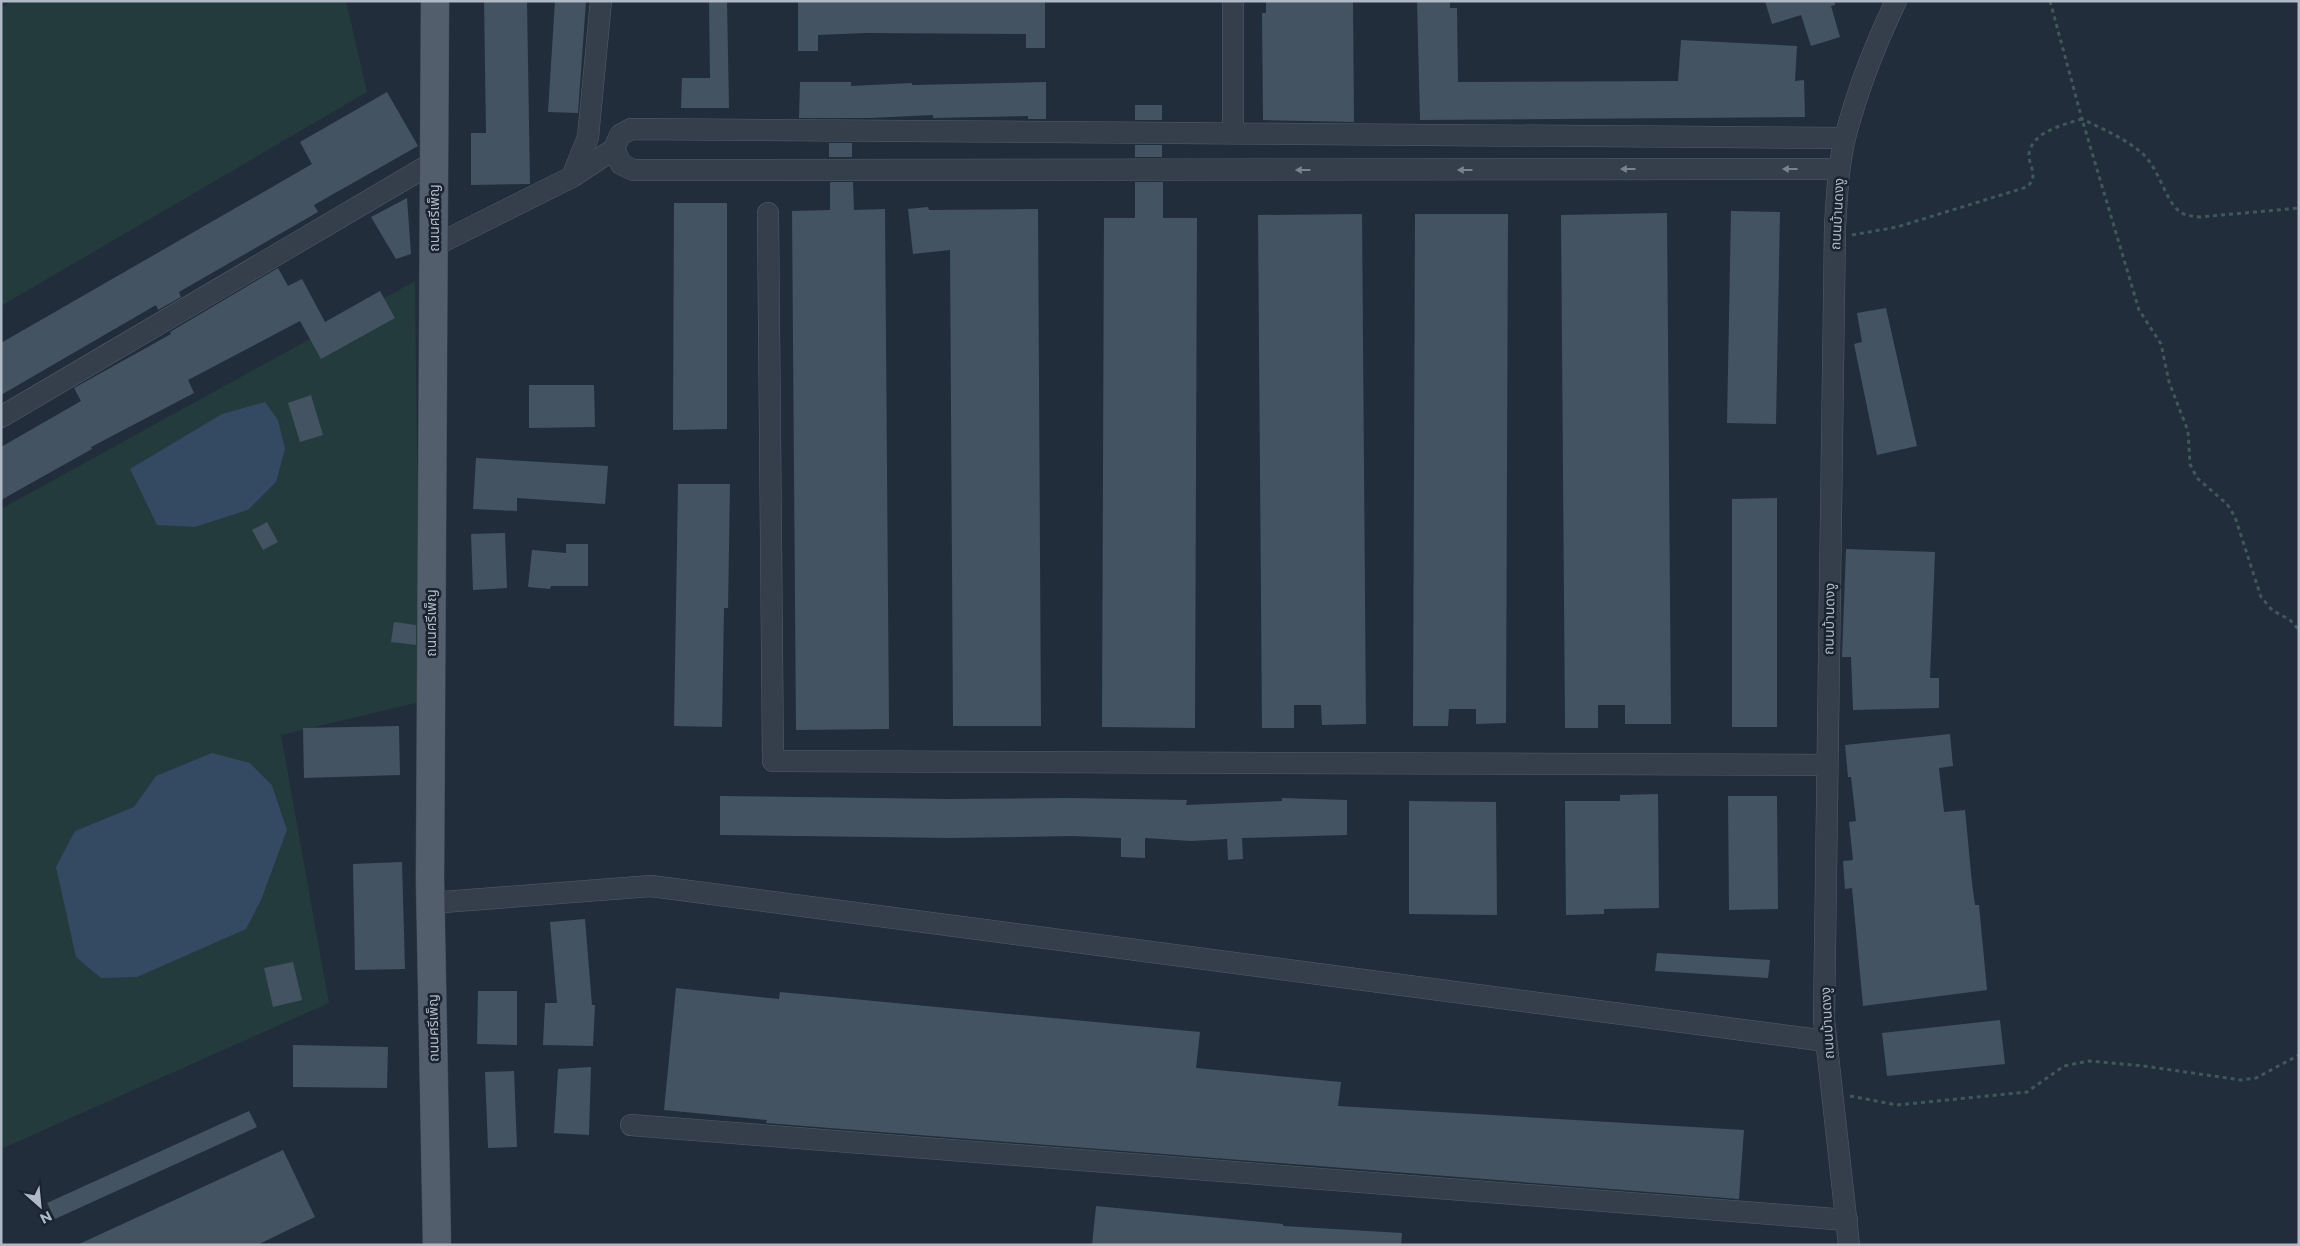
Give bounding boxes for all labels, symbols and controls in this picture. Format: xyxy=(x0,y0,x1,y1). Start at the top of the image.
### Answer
one-way arrow xyxy=(1782,165,1798,173)
one-way arrow xyxy=(1295,166,1311,174)
one-way arrow xyxy=(1457,166,1473,174)
one-way arrow xyxy=(1620,166,1636,174)
street label: ถนนบ้านดงงู xyxy=(1826,178,1848,250)
street label: ถนนศรีเพ็ญ xyxy=(425,184,443,252)
street label: ถนนบ้านดงงู xyxy=(1819,583,1839,655)
street label: ถนนศรีเพ็ญ xyxy=(422,589,440,657)
street label: ถนนบ้านดงงู xyxy=(1816,987,1838,1059)
street label: ถนนศรีเพ็ญ xyxy=(423,994,443,1062)
north arrow xyxy=(15,1181,65,1231)
text: N xyxy=(37,1207,55,1228)

